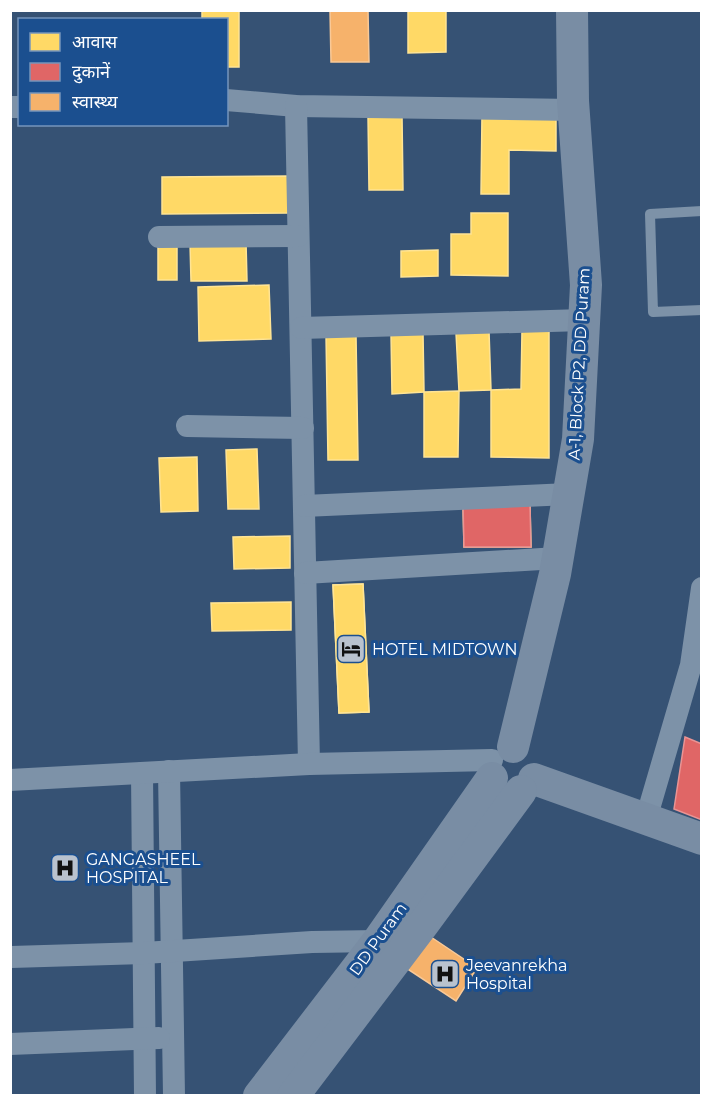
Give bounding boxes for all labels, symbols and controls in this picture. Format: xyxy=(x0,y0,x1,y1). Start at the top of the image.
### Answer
legend xyxy=(18,18,228,126)
text: आवास xyxy=(72,31,118,53)
text: दुकानें xyxy=(72,61,111,84)
text: स्वास्थ्य xyxy=(72,91,118,113)
street label: A-1, Block P2, DD Puram xyxy=(564,267,594,461)
hotel icon: HOTEL MIDTOWN xyxy=(335,633,367,665)
place label: HOTEL MIDTOWN xyxy=(372,640,518,659)
place label: GANGASHEEL HOSPITAL xyxy=(86,850,201,887)
hospital icon: GANGASHEEL HOSPITAL xyxy=(49,852,81,884)
street label: DD Puram xyxy=(345,899,411,979)
place label: Jeevanrekha Hospital xyxy=(465,956,568,993)
hospital icon: Jeevanrekha Hospital xyxy=(429,958,461,990)

